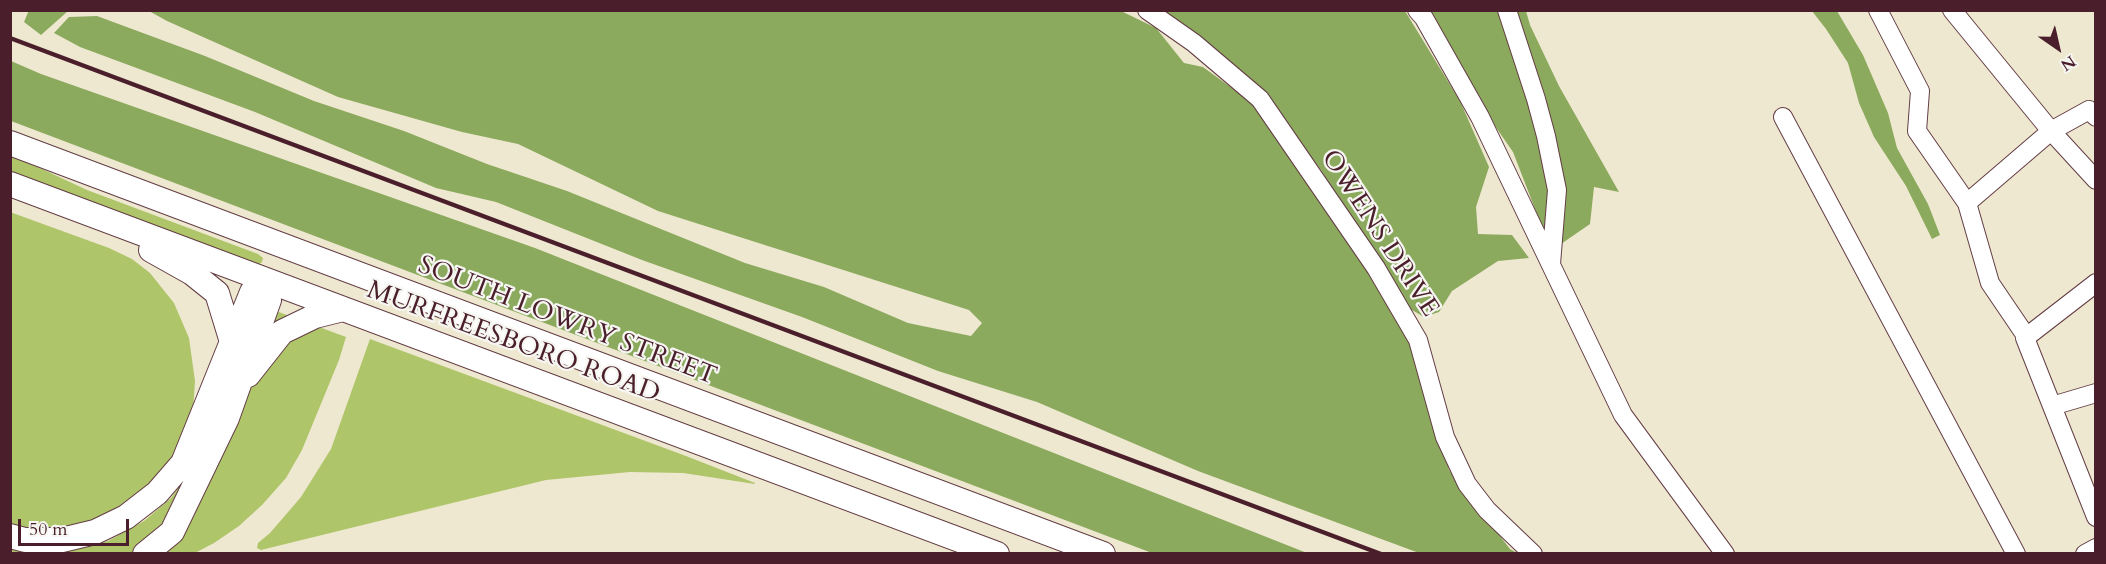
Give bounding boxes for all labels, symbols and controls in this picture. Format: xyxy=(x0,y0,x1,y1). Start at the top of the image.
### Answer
north arrow xyxy=(2028,18,2088,78)
text: N xyxy=(2056,50,2080,76)
street label: OWENS DRIVE xyxy=(1313,145,1445,323)
street label: SOUTH LOWRY STREET xyxy=(413,251,721,393)
street label: MURFREESBORO ROAD xyxy=(362,275,664,411)
scale bar xyxy=(21,507,132,545)
text: 50 m xyxy=(29,517,68,542)

